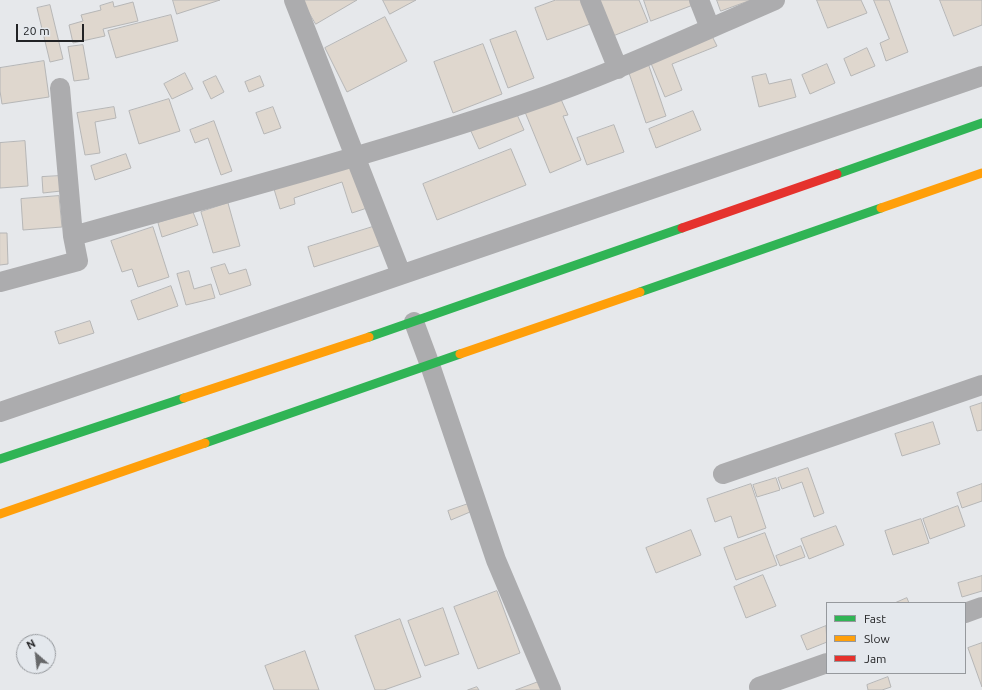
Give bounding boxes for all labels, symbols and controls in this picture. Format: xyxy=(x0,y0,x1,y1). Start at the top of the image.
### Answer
scale bar xyxy=(18,16,86,42)
text: 20 m xyxy=(23,24,50,37)
legend xyxy=(826,602,966,674)
text: Fast xyxy=(864,612,886,625)
text: Slow xyxy=(864,632,890,645)
north arrow xyxy=(16,634,56,674)
text: N xyxy=(24,637,37,652)
text: Jam xyxy=(864,652,886,665)

